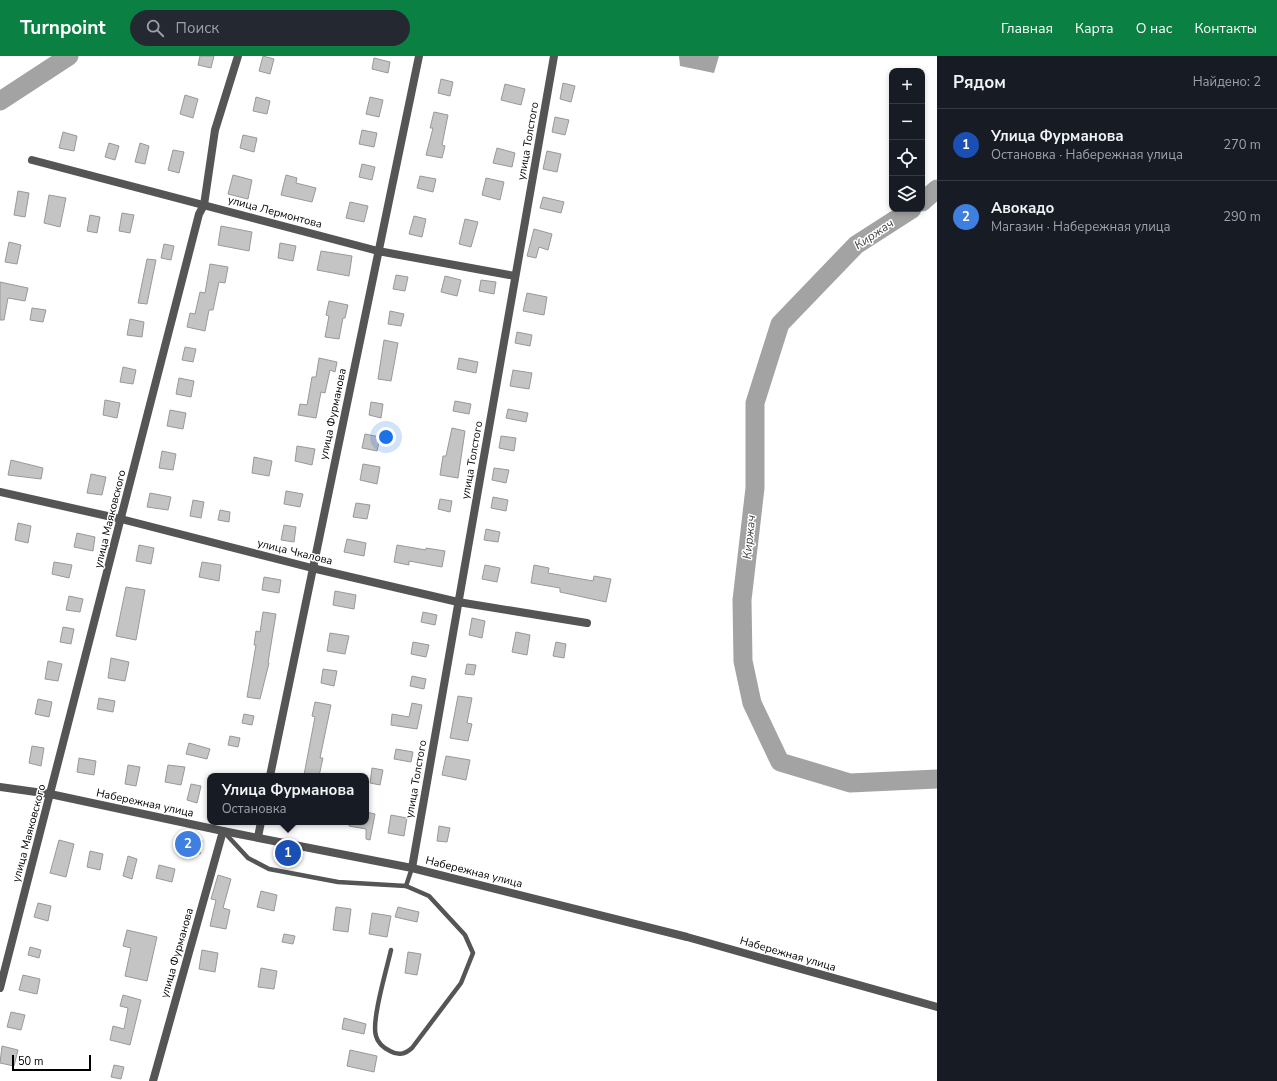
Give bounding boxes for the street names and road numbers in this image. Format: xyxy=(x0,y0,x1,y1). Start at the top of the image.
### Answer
street label: улица Толстого xyxy=(514,101,542,181)
street label: улица Лермонтова xyxy=(226,192,324,232)
street label: улица Фурманова xyxy=(316,367,350,461)
street label: улица Толстого xyxy=(458,420,486,500)
street label: улица Маяковского xyxy=(91,468,129,570)
street label: улица Чкалова xyxy=(256,535,334,569)
street label: улица Толстого xyxy=(402,739,430,819)
street label: улица Маяковского xyxy=(9,782,49,884)
street label: Набережная улица xyxy=(95,785,195,821)
street label: Набережная улица xyxy=(424,853,524,891)
street label: улица Фурманова xyxy=(157,906,197,1000)
street label: Набережная улица xyxy=(738,933,838,975)

